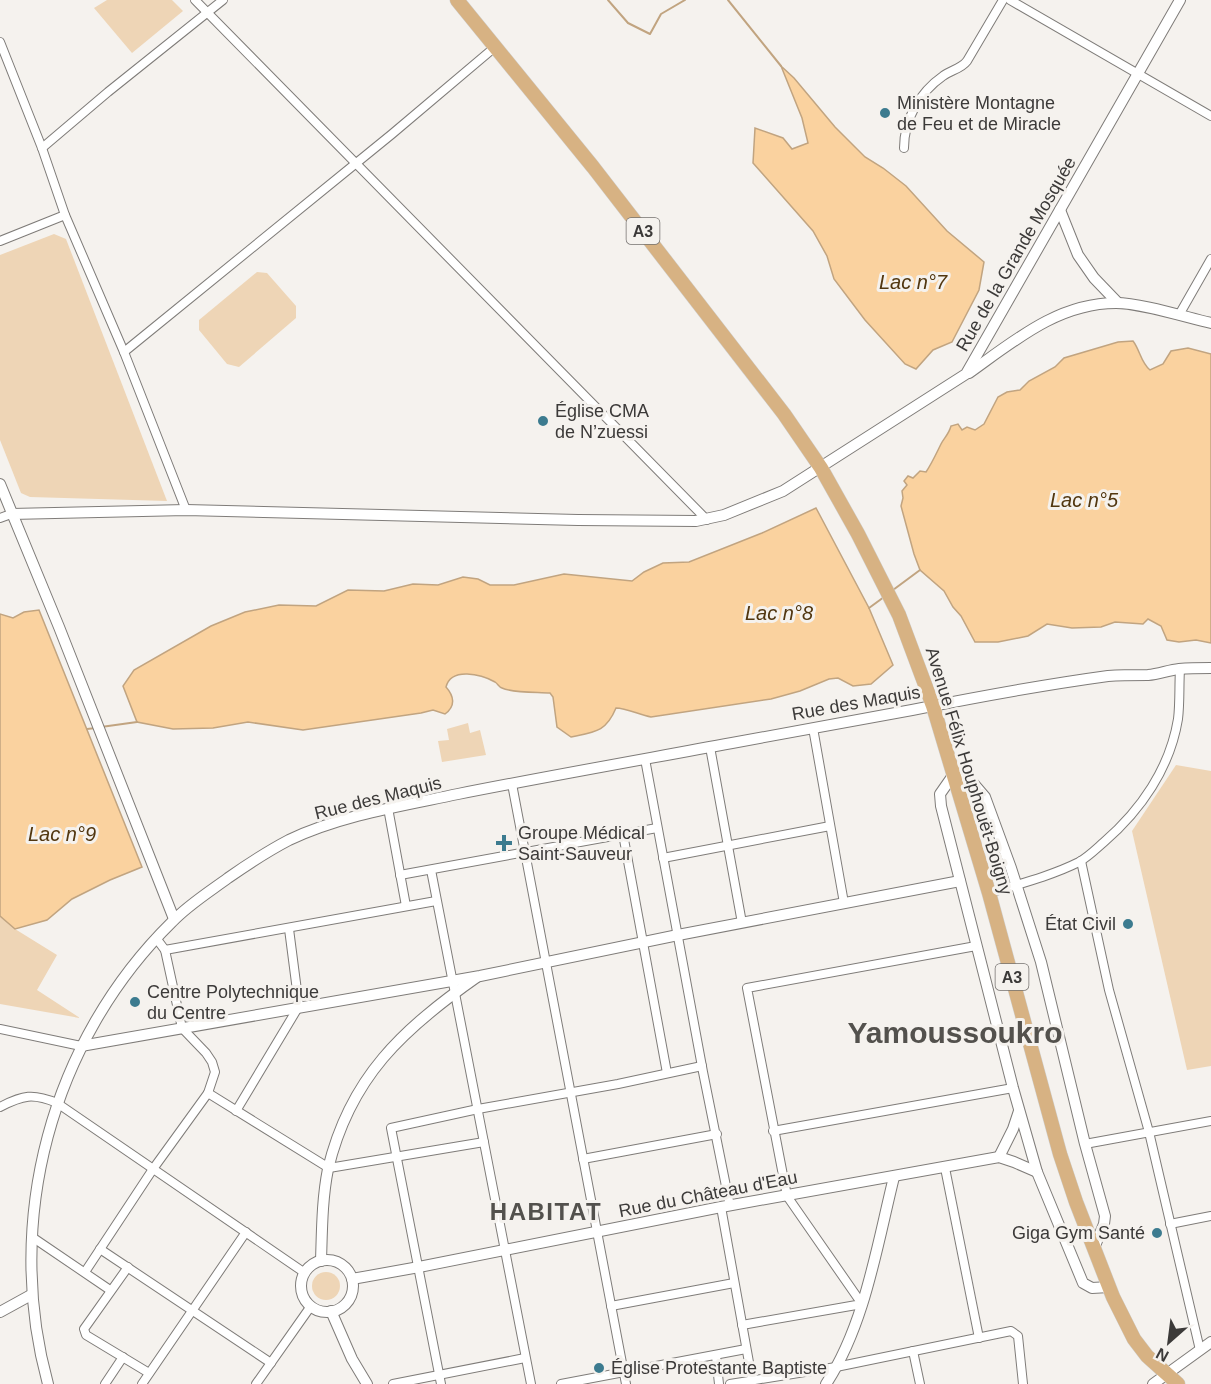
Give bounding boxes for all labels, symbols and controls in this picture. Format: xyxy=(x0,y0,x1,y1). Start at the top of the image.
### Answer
place label: Ministère Montagne de Feu et de Miracle xyxy=(897,93,1061,134)
marker: Ministère Montagne de Feu et de Miracle xyxy=(878,106,892,120)
street label: Rue de la Grande Mosquée xyxy=(952,153,1080,355)
road number: A3 xyxy=(626,218,660,244)
water label: Lac n°7 xyxy=(879,271,948,293)
place label: Église CMA de N’zuessi xyxy=(555,401,649,442)
marker: Église CMA de N’zuessi xyxy=(536,414,550,428)
water label: Lac n°5 xyxy=(1050,489,1119,511)
water label: Lac n°8 xyxy=(745,602,813,624)
street label: Avenue Félix Houphouët-Boigny xyxy=(922,645,1016,897)
street label: Rue des Maquis xyxy=(790,682,922,724)
street label: Rue des Maquis xyxy=(312,773,444,823)
water label: Lac n°9 xyxy=(28,823,96,845)
place label: Groupe Médical Saint-Sauveur xyxy=(518,823,645,864)
marker: Groupe Médical Saint-Sauveur xyxy=(495,834,513,852)
place label: État Civil xyxy=(1045,914,1116,934)
marker: État Civil xyxy=(1121,917,1135,931)
road number: A3 xyxy=(996,964,1028,990)
place label: Centre Polytechnique du Centre xyxy=(147,982,319,1023)
marker: Centre Polytechnique du Centre xyxy=(128,995,142,1009)
district label: Yamoussoukro xyxy=(847,1016,1063,1049)
street label: Rue du Château d'Eau xyxy=(617,1167,799,1221)
district label: HABITAT xyxy=(490,1198,602,1225)
place label: Giga Gym Santé xyxy=(1012,1223,1145,1243)
marker: Giga Gym Santé xyxy=(1150,1226,1164,1240)
north arrow xyxy=(1139,1312,1199,1372)
text: N xyxy=(1153,1345,1171,1365)
place label: Église Protestante Baptiste xyxy=(611,1358,827,1378)
marker: Église Protestante Baptiste xyxy=(592,1361,606,1375)

